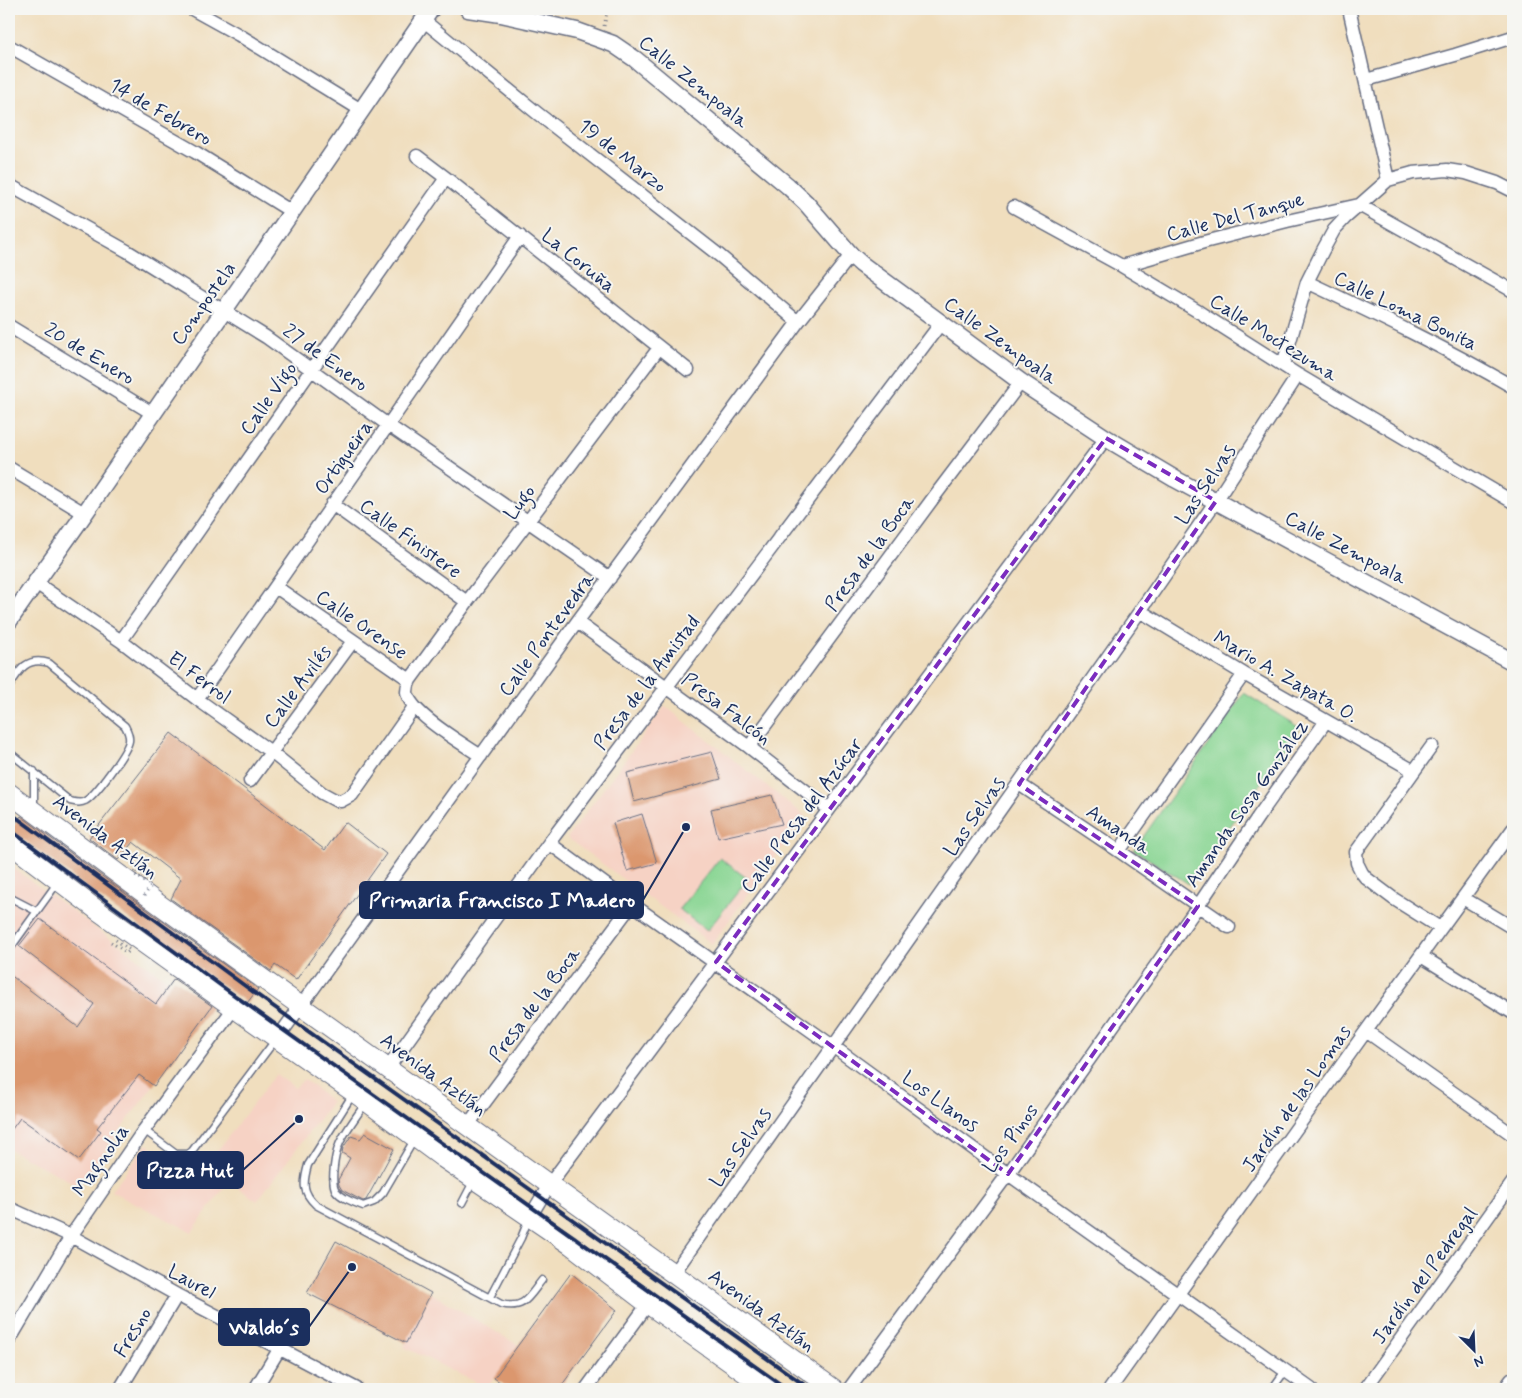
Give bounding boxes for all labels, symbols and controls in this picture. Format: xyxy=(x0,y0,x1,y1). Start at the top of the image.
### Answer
street label: Calle Zempoala xyxy=(632,29,755,136)
street label: 14 de Febrero xyxy=(104,72,217,153)
street label: 19 de Marzo xyxy=(572,113,672,199)
street label: Calle Del Tanque xyxy=(1163,186,1307,249)
street label: La Coruña xyxy=(535,223,621,299)
street label: Compostela xyxy=(166,257,243,351)
street label: Calle Loma Bonita xyxy=(1329,265,1482,358)
street label: Calle Moctezuma xyxy=(1204,288,1343,389)
street label: Calle Zempoala xyxy=(938,291,1063,392)
street label: 20 de Enero xyxy=(39,317,140,392)
street label: 27 de Enero xyxy=(277,318,373,398)
street label: Calle Vigo xyxy=(234,357,306,442)
street label: Ortigueira xyxy=(309,415,380,500)
street label: Las Selvas xyxy=(1169,439,1243,530)
street label: Lugo xyxy=(498,480,544,527)
street label: Presa de la Boca xyxy=(819,490,922,617)
street label: Calle Finistere xyxy=(354,493,467,585)
street label: Calle Zempoala xyxy=(1280,505,1412,592)
street label: Calle Pontevedra xyxy=(493,566,602,702)
street label: Calle Orense xyxy=(310,584,412,667)
street label: Presa de la Amistad xyxy=(588,610,707,756)
street label: Mario A. Zapata O. xyxy=(1208,625,1363,730)
street label: Calle Avilés xyxy=(258,640,339,734)
street label: El Ferrol xyxy=(162,646,236,711)
street label: Presa Falcón xyxy=(676,667,777,752)
street label: Amanda Sosa González xyxy=(1179,714,1315,893)
street label: Calle Presa del Azúcar xyxy=(735,732,870,899)
street label: Las Selvas xyxy=(938,771,1013,862)
street label: Avenida Aztlán xyxy=(47,788,164,886)
street label: Amanda xyxy=(1081,799,1157,862)
callout: Primaria Francisco I Madero xyxy=(360,882,643,918)
text: Primaria Francisco I Madero xyxy=(369,887,636,915)
street label: Presa de la Boca xyxy=(483,941,588,1068)
street label: Jardín de las Lomas xyxy=(1236,1020,1358,1178)
street label: Avenida Aztlán xyxy=(374,1027,492,1123)
street label: Los Llanos xyxy=(896,1065,984,1139)
street label: Los Pinos xyxy=(977,1099,1046,1179)
street label: Las Selvas xyxy=(704,1102,779,1193)
street label: Magnolia xyxy=(67,1119,138,1203)
callout: Pizza Hut xyxy=(138,1152,243,1188)
text: Pizza Hut xyxy=(146,1157,234,1185)
street label: Jardín del Pedregal xyxy=(1366,1202,1484,1350)
street label: Laurel xyxy=(163,1259,220,1306)
street label: Avenida Aztlán xyxy=(702,1263,820,1359)
street label: Fresno xyxy=(108,1303,159,1363)
callout: Waldo´s xyxy=(219,1309,309,1345)
text: Waldo´s xyxy=(228,1314,300,1342)
north arrow xyxy=(1450,1326,1500,1376)
text: N xyxy=(1471,1351,1487,1371)

